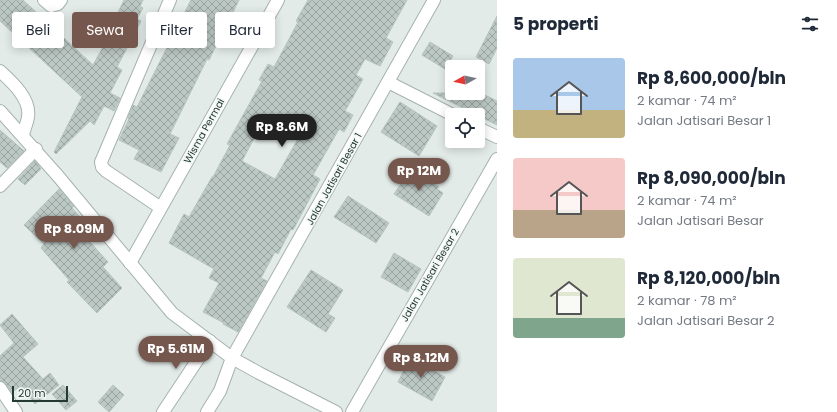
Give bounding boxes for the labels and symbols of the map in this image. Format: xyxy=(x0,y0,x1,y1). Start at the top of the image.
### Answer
north arrow xyxy=(445,60,485,100)
street label: Wisma Permai xyxy=(180,96,228,166)
pin: Rp 8.6M xyxy=(245,114,319,148)
street label: Jalan Jatisari Besar 1 xyxy=(302,130,366,228)
pin: Rp 12M xyxy=(386,158,452,192)
pin: Rp 8.09M xyxy=(33,216,115,250)
street label: Jalan Jatisari Besar 2 xyxy=(397,225,463,325)
pin: Rp 5.61M xyxy=(135,336,217,370)
pin: Rp 8.12M xyxy=(380,345,462,379)
scale bar xyxy=(12,384,68,403)

